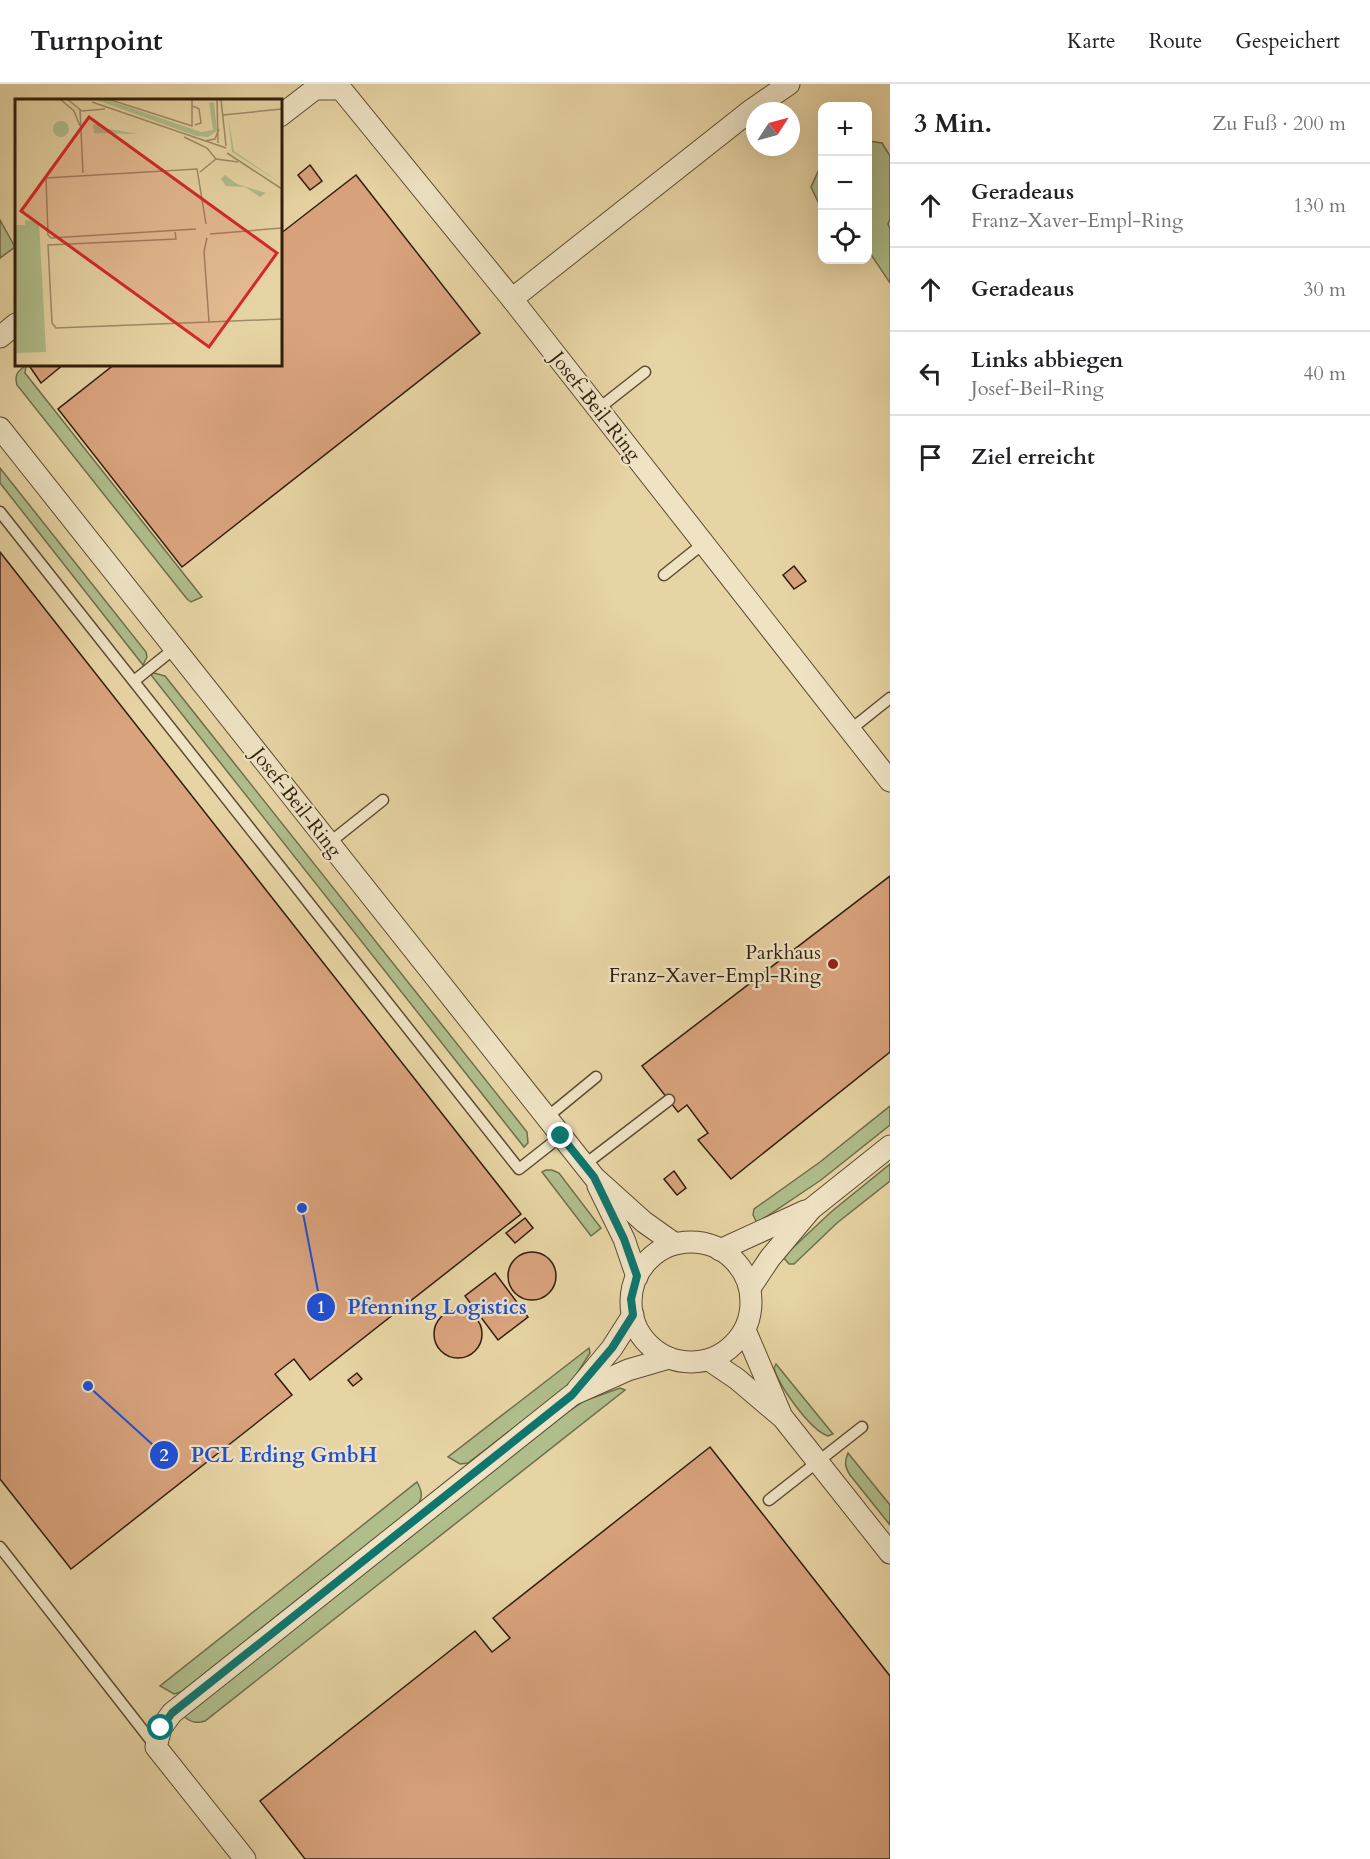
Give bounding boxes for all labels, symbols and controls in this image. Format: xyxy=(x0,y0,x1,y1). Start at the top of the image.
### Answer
text: Turnpoint xyxy=(30,22,163,60)
text: Karte xyxy=(1067,27,1116,56)
text: Route xyxy=(1149,27,1202,56)
text: Gespeichert xyxy=(1235,27,1340,56)
inset map xyxy=(15,99,282,366)
north arrow xyxy=(746,102,800,156)
map controls xyxy=(818,102,872,264)
button: + xyxy=(818,102,872,156)
text: 3 Min. xyxy=(914,106,992,141)
text: Zu Fuß · 200 m xyxy=(1212,110,1346,137)
button: − xyxy=(818,156,872,210)
text: Geradeaus xyxy=(971,177,1074,207)
icon: ahead xyxy=(914,189,947,222)
text: 130 m xyxy=(1293,192,1346,219)
text: Franz-Xaver-Empl-Ring xyxy=(971,207,1183,234)
button: locate xyxy=(818,210,872,264)
icon: ahead xyxy=(914,273,947,306)
text: Geradeaus xyxy=(971,274,1074,304)
text: 30 m xyxy=(1303,276,1346,303)
street label: Josef-Beil-Ring xyxy=(542,343,648,468)
text: Links abbiegen xyxy=(971,345,1123,375)
icon: left xyxy=(914,357,947,390)
text: 40 m xyxy=(1303,360,1346,387)
text: Josef-Beil-Ring xyxy=(971,375,1104,402)
icon: arrive xyxy=(914,441,947,474)
text: Ziel erreicht xyxy=(971,442,1095,472)
street label: Josef-Beil-Ring xyxy=(243,739,349,864)
place label: Parkhaus Franz-Xaver-Empl-Ring xyxy=(609,939,822,989)
marker: Parkhaus Franz-Xaver-Empl-Ring xyxy=(826,957,840,971)
route end xyxy=(547,1122,573,1148)
callout: Pfenning Logistics xyxy=(306,1287,539,1326)
text: Pfenning Logistics xyxy=(347,1293,527,1322)
text: 1 xyxy=(316,1295,326,1320)
callout: PCL Erding GmbH xyxy=(149,1435,389,1474)
text: PCL Erding GmbH xyxy=(191,1441,377,1470)
text: 2 xyxy=(159,1443,169,1468)
route start xyxy=(147,1714,173,1740)

